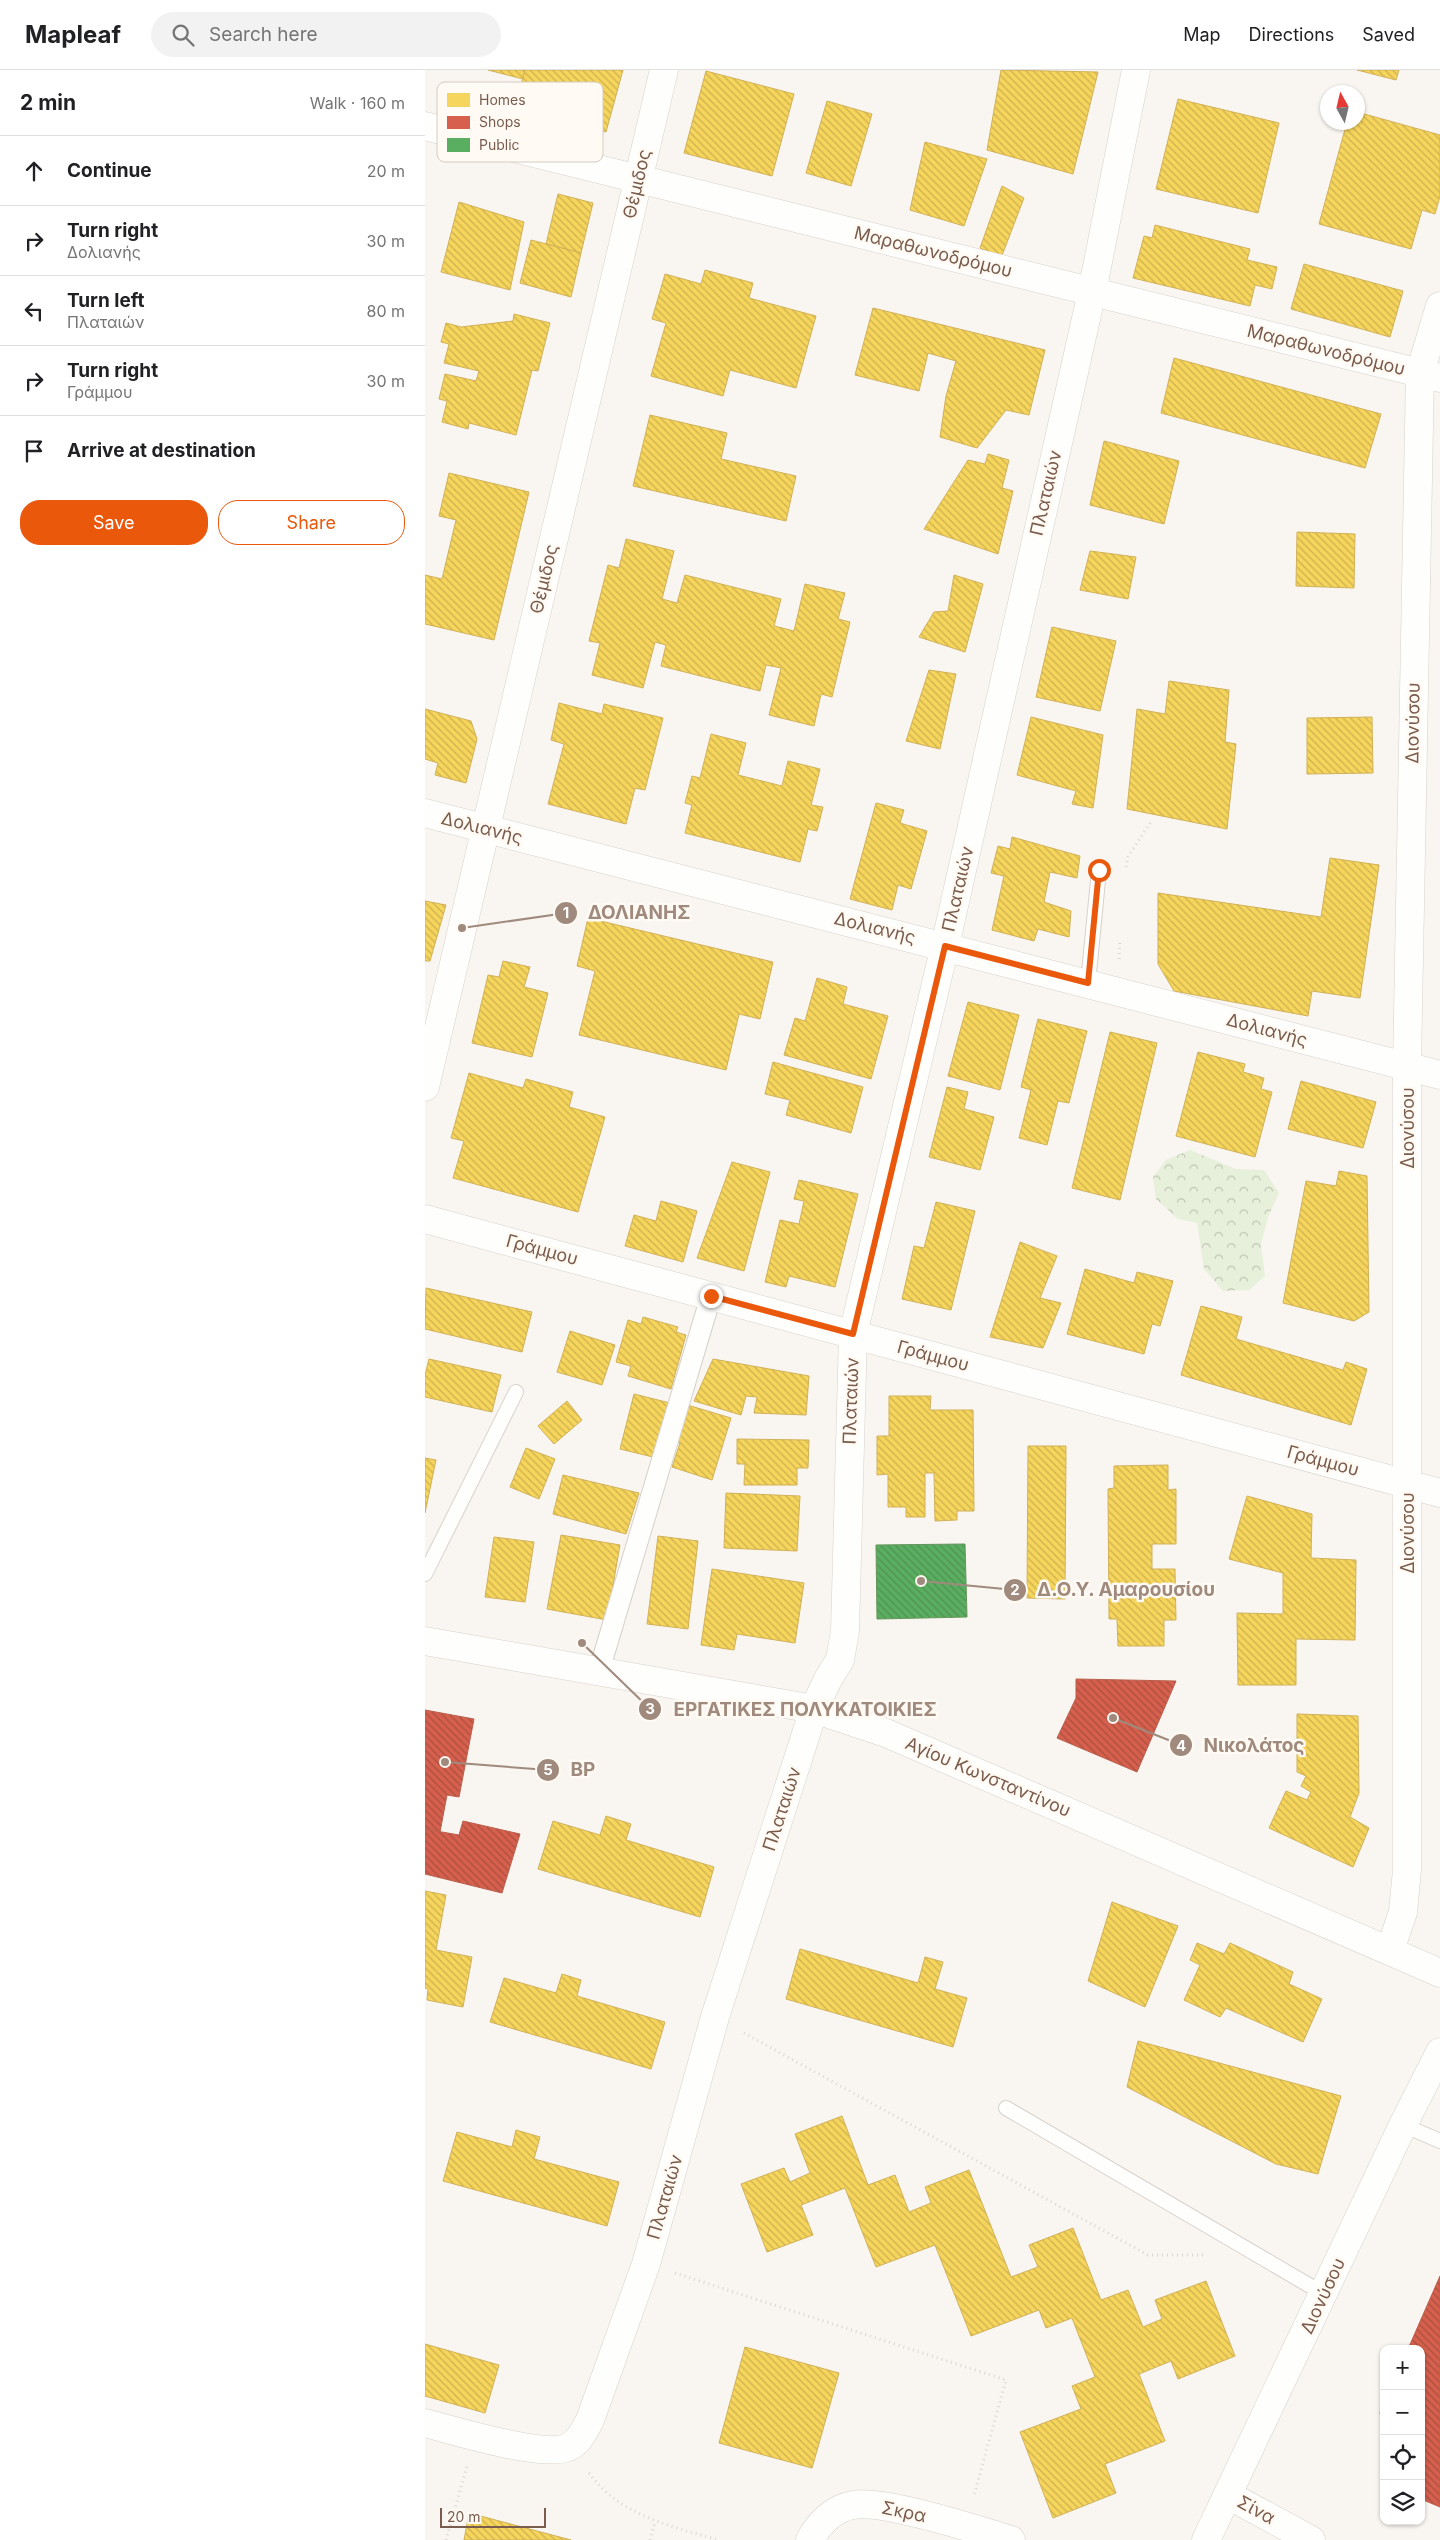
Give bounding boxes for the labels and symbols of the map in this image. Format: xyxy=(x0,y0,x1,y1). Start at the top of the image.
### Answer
legend xyxy=(437,82,603,162)
north arrow xyxy=(1320,85,1365,130)
text: Homes xyxy=(479,91,526,108)
text: Shops xyxy=(479,113,521,130)
text: Public xyxy=(479,136,520,153)
street label: Θέμιδος xyxy=(618,147,655,221)
street label: Μαραθωνοδρόμου xyxy=(852,222,1014,281)
street label: Μαραθωνοδρόμου xyxy=(1245,320,1407,379)
street label: Πλαταιών xyxy=(1026,448,1066,538)
street label: Θέμιδος xyxy=(525,542,562,616)
street label: Διονύσου xyxy=(1401,682,1424,764)
street label: Δολιανής xyxy=(439,807,525,848)
street label: Πλαταιών xyxy=(938,844,978,934)
route start xyxy=(1088,859,1111,882)
callout: ΔΟΛΙΑΝΗΣ xyxy=(553,896,701,930)
text: ΔΟΛΙΑΝΗΣ xyxy=(588,901,690,924)
text: 1 xyxy=(563,903,569,922)
street label: Δολιανής xyxy=(832,907,918,948)
street label: Δολιανής xyxy=(1224,1009,1310,1050)
street label: Διονύσου xyxy=(1397,1087,1418,1169)
street label: Γράμμου xyxy=(504,1230,580,1269)
route end xyxy=(700,1285,723,1308)
street label: Γράμμου xyxy=(895,1336,971,1375)
street label: Πλαταιών xyxy=(838,1357,863,1445)
street label: Γράμμου xyxy=(1285,1441,1361,1480)
street label: Διονύσου xyxy=(1397,1492,1418,1574)
callout: Δ.Ο.Υ. Αμαρουσίου xyxy=(1002,1573,1226,1607)
text: Δ.Ο.Υ. Αμαρουσίου xyxy=(1037,1578,1215,1601)
text: 2 xyxy=(1010,1580,1020,1599)
callout: ΕΡΓΑΤΙΚΕΣ ΠΟΛΥΚΑΤΟΙΚΙΕΣ xyxy=(638,1692,946,1726)
text: ΕΡΓΑΤΙΚΕΣ ΠΟΛΥΚΑΤΟΙΚΙΕΣ xyxy=(673,1698,937,1721)
text: 3 xyxy=(645,1699,655,1718)
callout: Νικολάτος xyxy=(1168,1728,1314,1762)
street label: Αγίου Κωνσταντίνου xyxy=(903,1732,1074,1821)
text: Νικολάτος xyxy=(1204,1734,1304,1757)
text: 4 xyxy=(1176,1736,1186,1755)
callout: BP xyxy=(535,1753,605,1787)
text: BP xyxy=(571,1758,595,1781)
text: 5 xyxy=(543,1760,553,1779)
street label: Πλαταιών xyxy=(758,1764,805,1853)
street label: Πλαταιών xyxy=(642,2152,687,2242)
street label: Διονύσου xyxy=(1296,2255,1349,2337)
street label: Σίνα xyxy=(1234,2491,1279,2528)
street label: Σκρα xyxy=(880,2497,928,2526)
scale bar xyxy=(440,2505,546,2528)

